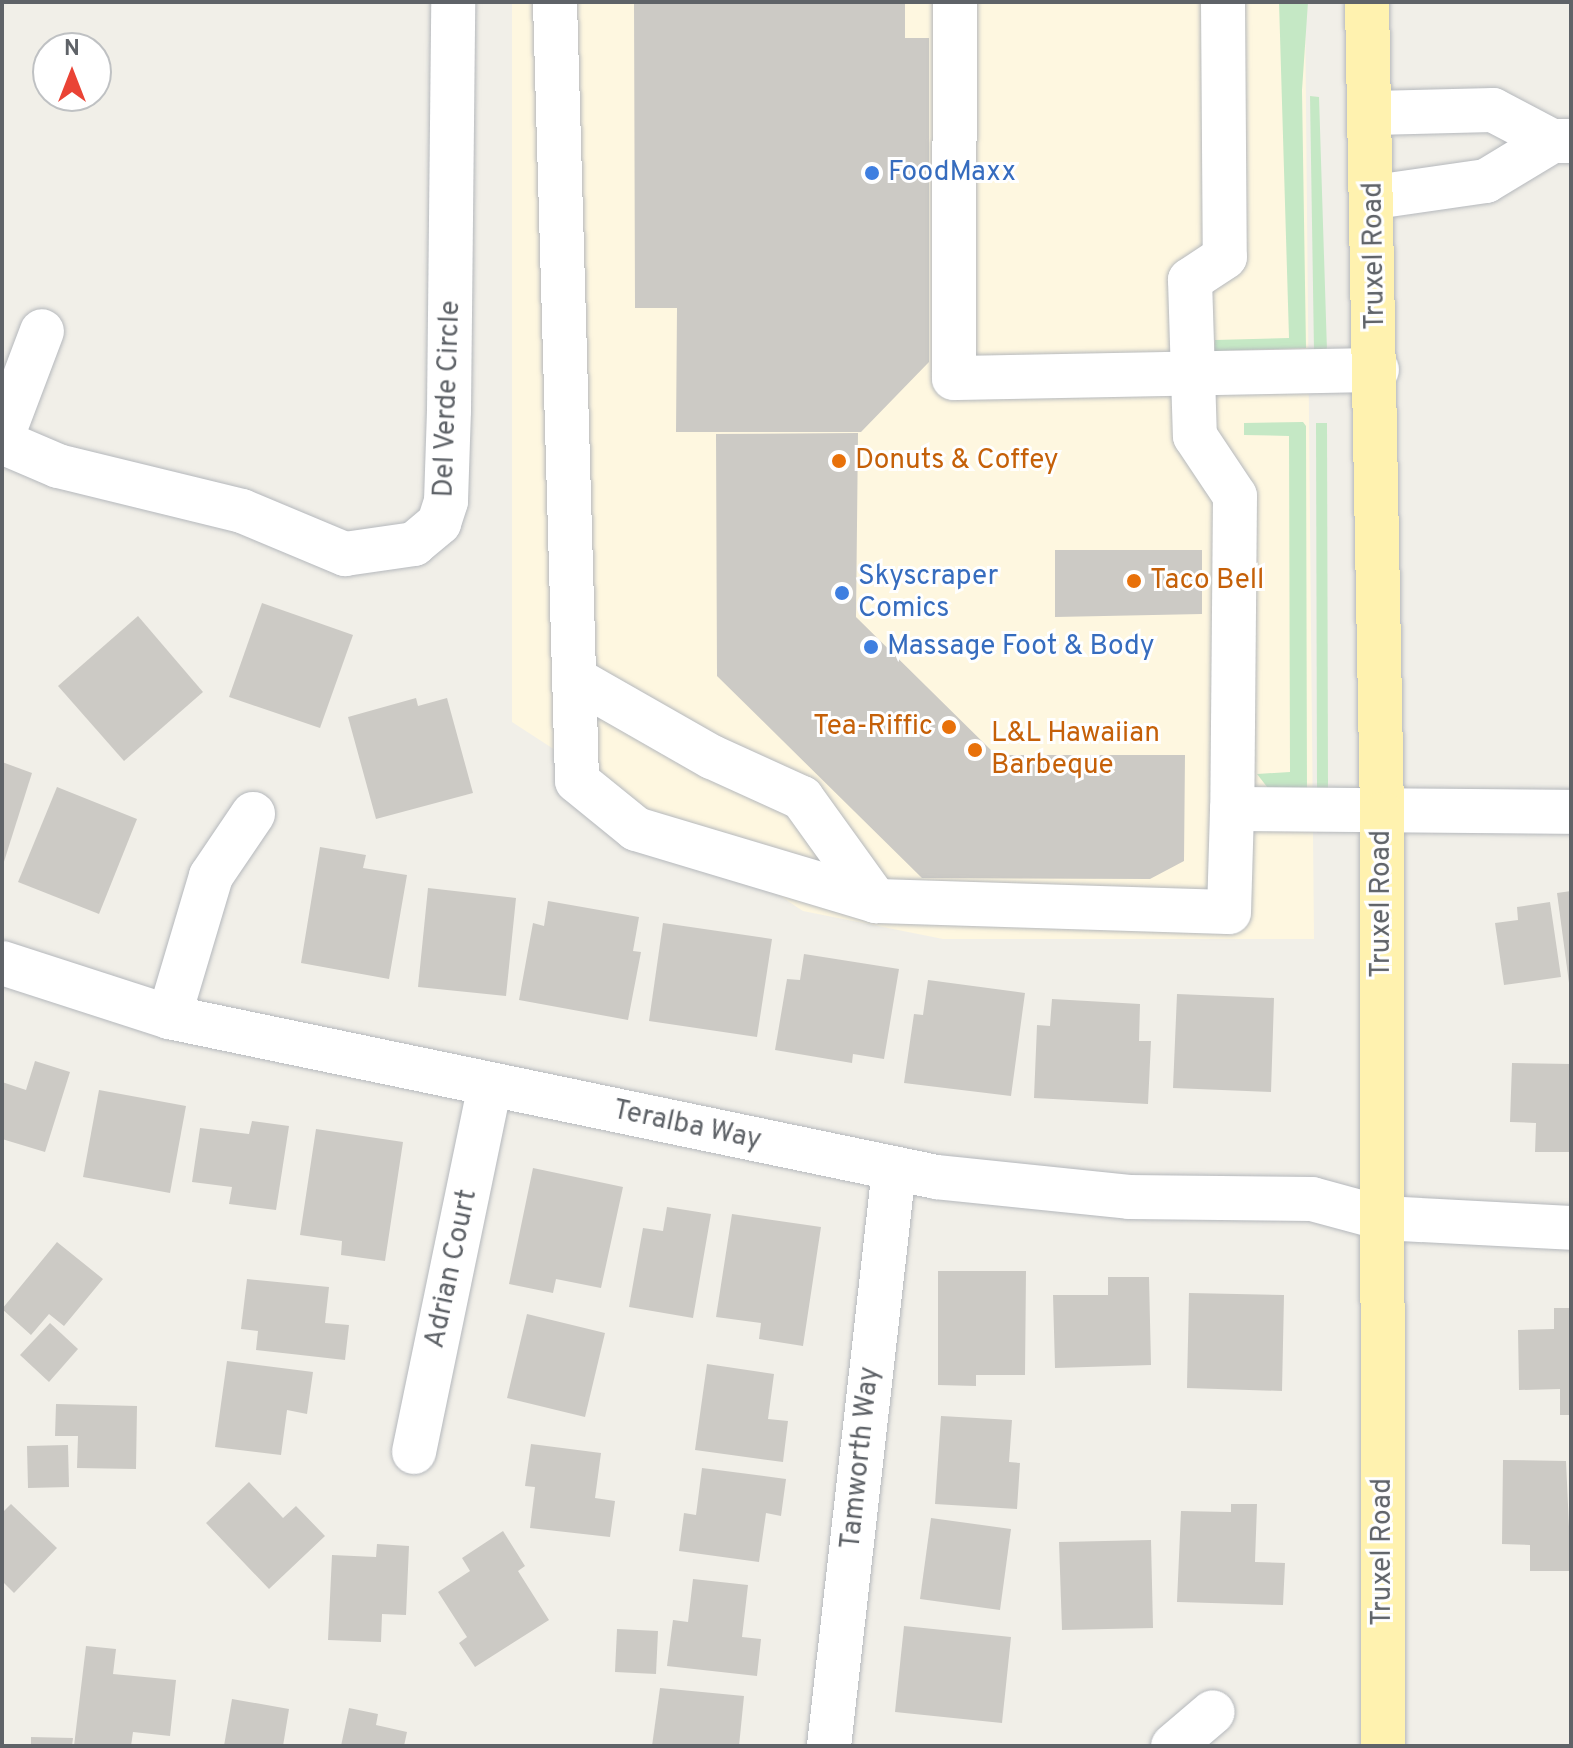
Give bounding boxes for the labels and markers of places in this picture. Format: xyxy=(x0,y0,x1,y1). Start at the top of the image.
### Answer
place label: FoodMaxx xyxy=(888,156,1016,190)
marker: FoodMaxx xyxy=(863,164,881,182)
place label: Donuts & Coffey xyxy=(855,444,1058,478)
marker: Donuts & Coffey xyxy=(830,452,848,470)
place label: Skyscraper Comics xyxy=(858,560,998,626)
place label: Taco Bell xyxy=(1150,564,1264,598)
marker: Taco Bell xyxy=(1125,572,1143,590)
marker: Skyscraper Comics xyxy=(833,584,851,602)
place label: Massage Foot & Body xyxy=(887,630,1155,664)
marker: Massage Foot & Body xyxy=(862,638,880,656)
place label: Tea-Riffic xyxy=(813,710,933,744)
place label: L&L Hawaiian Barbeque xyxy=(991,717,1161,783)
marker: Tea-Riffic xyxy=(940,718,958,736)
marker: L&L Hawaiian Barbeque xyxy=(966,741,984,759)

